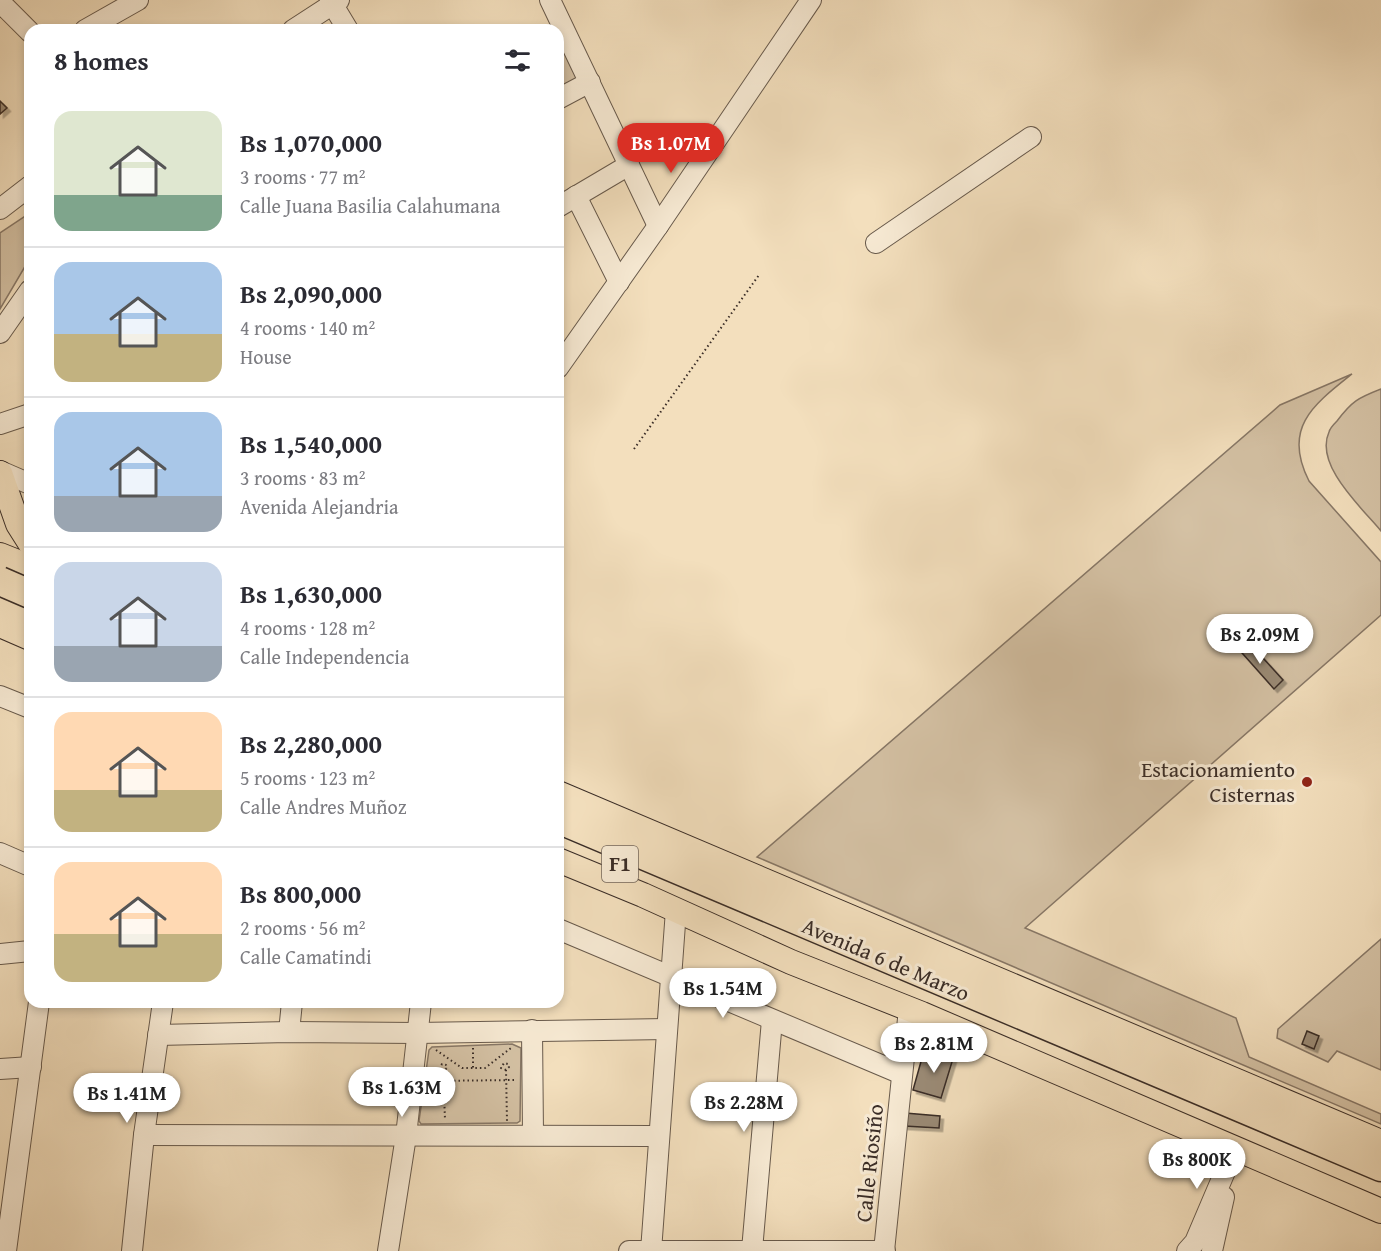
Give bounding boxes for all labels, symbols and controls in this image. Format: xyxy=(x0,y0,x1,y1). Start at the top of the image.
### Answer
text: 8 homes xyxy=(54,41,149,80)
icon: filters xyxy=(501,44,534,77)
text: Bs 1,070,000 xyxy=(240,123,382,162)
pin: Bs 1.07M xyxy=(609,123,733,174)
text: Bs 1.07M xyxy=(631,128,711,157)
icon: home xyxy=(102,135,174,207)
text: 3 rooms · 77 m² xyxy=(240,162,366,191)
text: Calle Juana Basilia Calahumana xyxy=(240,191,500,220)
text: Bs 2,090,000 xyxy=(240,274,382,313)
icon: home xyxy=(102,286,174,358)
text: 4 rooms · 140 m² xyxy=(240,313,375,342)
text: House xyxy=(240,342,292,371)
text: Bs 1,540,000 xyxy=(240,424,382,463)
icon: home xyxy=(102,436,174,508)
text: 3 rooms · 83 m² xyxy=(240,463,366,492)
text: Avenida Alejandria xyxy=(240,492,399,521)
text: Bs 1,630,000 xyxy=(240,574,382,613)
icon: home xyxy=(102,586,174,658)
text: 4 rooms · 128 m² xyxy=(240,613,375,642)
pin: Bs 2.09M xyxy=(1198,614,1322,665)
text: Bs 2.09M xyxy=(1220,619,1300,648)
text: Calle Independencia xyxy=(240,642,409,671)
text: Bs 2,280,000 xyxy=(240,724,382,763)
icon: home xyxy=(102,736,174,808)
place label: Estacionamiento Cisternas xyxy=(1141,753,1295,810)
text: 5 rooms · 123 m² xyxy=(240,763,375,792)
marker: Estacionamiento Cisternas xyxy=(1300,775,1314,789)
text: Calle Andres Muñoz xyxy=(240,792,406,821)
road number: F1 xyxy=(602,846,638,882)
text: Bs 800,000 xyxy=(240,874,361,913)
icon: home xyxy=(102,886,174,958)
street label: Avenida 6 de Marzo xyxy=(797,909,975,1009)
text: 2 rooms · 56 m² xyxy=(240,913,366,942)
text: Calle Camatindi xyxy=(240,942,372,971)
pin: Bs 1.54M xyxy=(661,968,785,1019)
text: Bs 1.54M xyxy=(683,973,763,1002)
pin: Bs 2.81M xyxy=(872,1023,996,1074)
text: Bs 2.81M xyxy=(894,1028,974,1057)
pin: Bs 1.63M xyxy=(340,1067,464,1118)
text: Bs 1.63M xyxy=(362,1072,442,1101)
pin: Bs 1.41M xyxy=(65,1073,189,1124)
text: Bs 1.41M xyxy=(87,1078,167,1107)
pin: Bs 2.28M xyxy=(682,1082,806,1133)
text: Bs 2.28M xyxy=(704,1087,784,1116)
street label: Calle Riosiño xyxy=(847,1102,891,1224)
pin: Bs 800K xyxy=(1142,1139,1252,1190)
text: Bs 800K xyxy=(1162,1144,1232,1173)

